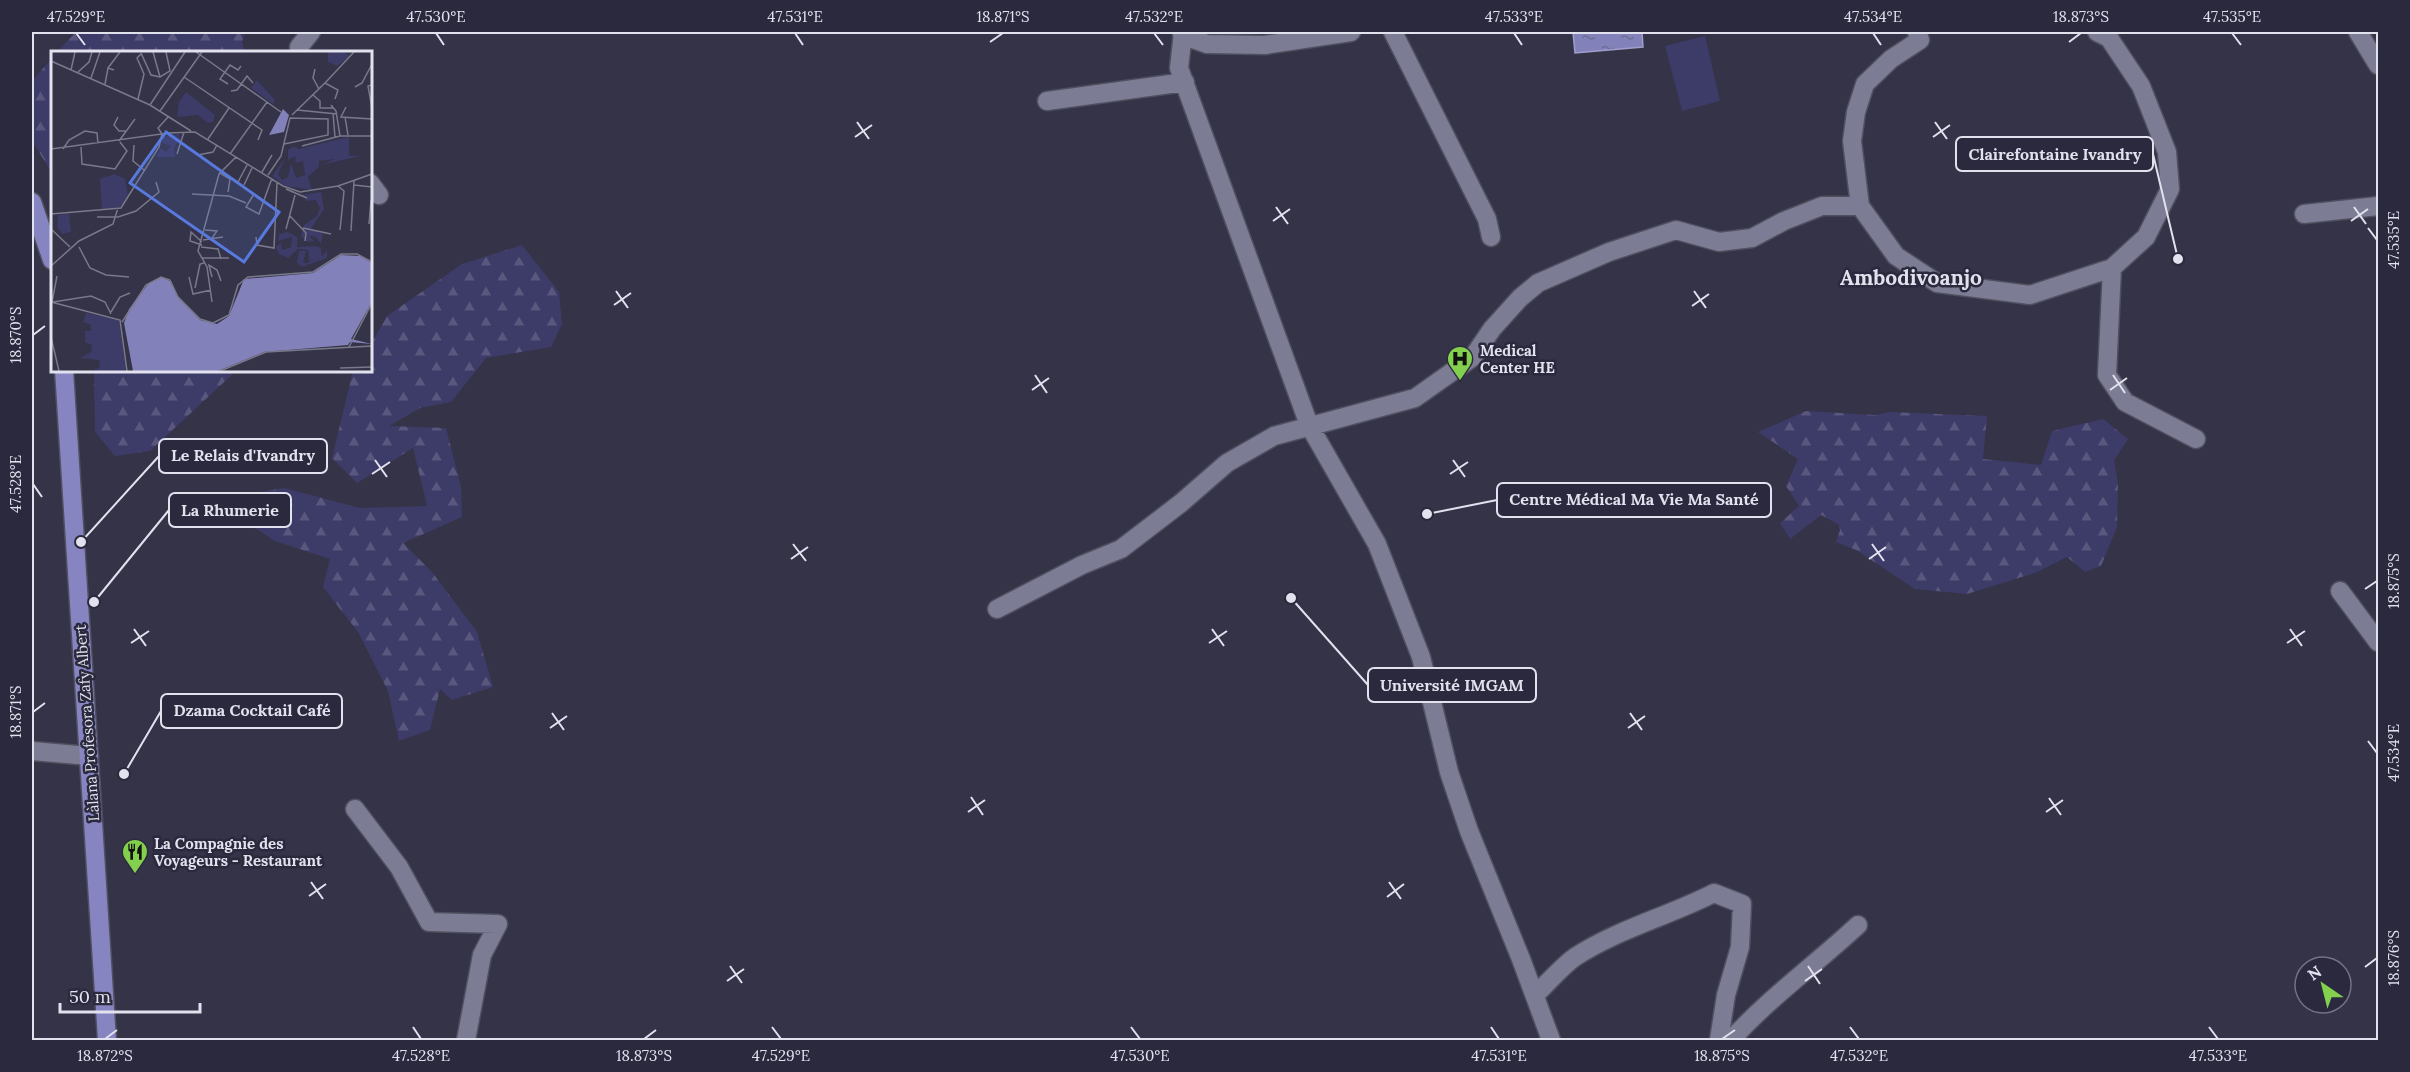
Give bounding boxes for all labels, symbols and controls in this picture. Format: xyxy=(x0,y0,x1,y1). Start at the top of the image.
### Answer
text: 47.529°E xyxy=(47,7,105,26)
text: 47.530°E xyxy=(406,7,466,26)
text: 47.531°E xyxy=(767,7,823,26)
text: 18.871°S xyxy=(977,7,1029,26)
text: 47.532°E xyxy=(1125,7,1183,26)
text: 47.533°E xyxy=(1485,7,1543,26)
text: 47.534°E xyxy=(1844,7,1902,26)
text: 18.873°S xyxy=(2053,7,2109,26)
text: 47.535°E xyxy=(2203,7,2261,26)
inset map xyxy=(51,51,372,372)
callout: Clairefontaine Ivandry xyxy=(1956,137,2153,171)
text: Clairefontaine Ivandry xyxy=(1968,144,2142,164)
text: 47.535°E xyxy=(2384,211,2403,269)
district label: Ambodivoanjo xyxy=(1840,264,1982,291)
text: 18.870°S xyxy=(6,307,25,363)
place label: Medical Center HE xyxy=(1480,341,1555,377)
hospital icon: Medical Center HE xyxy=(1445,344,1475,382)
callout: Le Relais d'Ivandry xyxy=(159,439,327,473)
text: Le Relais d'Ivandry xyxy=(171,445,315,465)
text: 47.528°E xyxy=(6,455,25,513)
callout: Centre Médical Ma Vie Ma Santé xyxy=(1497,483,1771,517)
text: Centre Médical Ma Vie Ma Santé xyxy=(1509,489,1759,509)
callout: La Rhumerie xyxy=(169,493,291,527)
text: La Rhumerie xyxy=(181,500,279,520)
text: 18.875°S xyxy=(2384,553,2403,609)
street label: Làlana Profesora Zafy Albert xyxy=(71,624,103,822)
callout: Université IMGAM xyxy=(1368,668,1536,702)
text: Université IMGAM xyxy=(1380,675,1524,695)
text: 18.871°S xyxy=(6,686,25,738)
callout: Dzama Cocktail Café xyxy=(161,694,342,728)
text: Dzama Cocktail Café xyxy=(173,700,331,720)
text: 47.534°E xyxy=(2384,724,2403,782)
place label: La Compagnie des Voyageurs - Restaurant xyxy=(154,834,323,870)
restaurant icon: La Compagnie des Voyageurs - Restaurant xyxy=(120,837,150,875)
text: 18.876°S xyxy=(2384,930,2403,986)
north arrow xyxy=(2293,955,2353,1015)
text: N xyxy=(2304,961,2325,984)
scale bar xyxy=(60,976,200,1014)
text: 50 m xyxy=(69,985,111,1008)
text: 18.872°S xyxy=(77,1046,133,1065)
text: 47.528°E xyxy=(392,1046,450,1065)
text: 18.873°S xyxy=(616,1046,672,1065)
text: 47.529°E xyxy=(752,1046,810,1065)
text: 47.530°E xyxy=(1110,1046,1170,1065)
text: 47.531°E xyxy=(1471,1046,1527,1065)
text: 18.875°S xyxy=(1694,1046,1750,1065)
text: 47.532°E xyxy=(1830,1046,1888,1065)
text: 47.533°E xyxy=(2189,1046,2247,1065)

